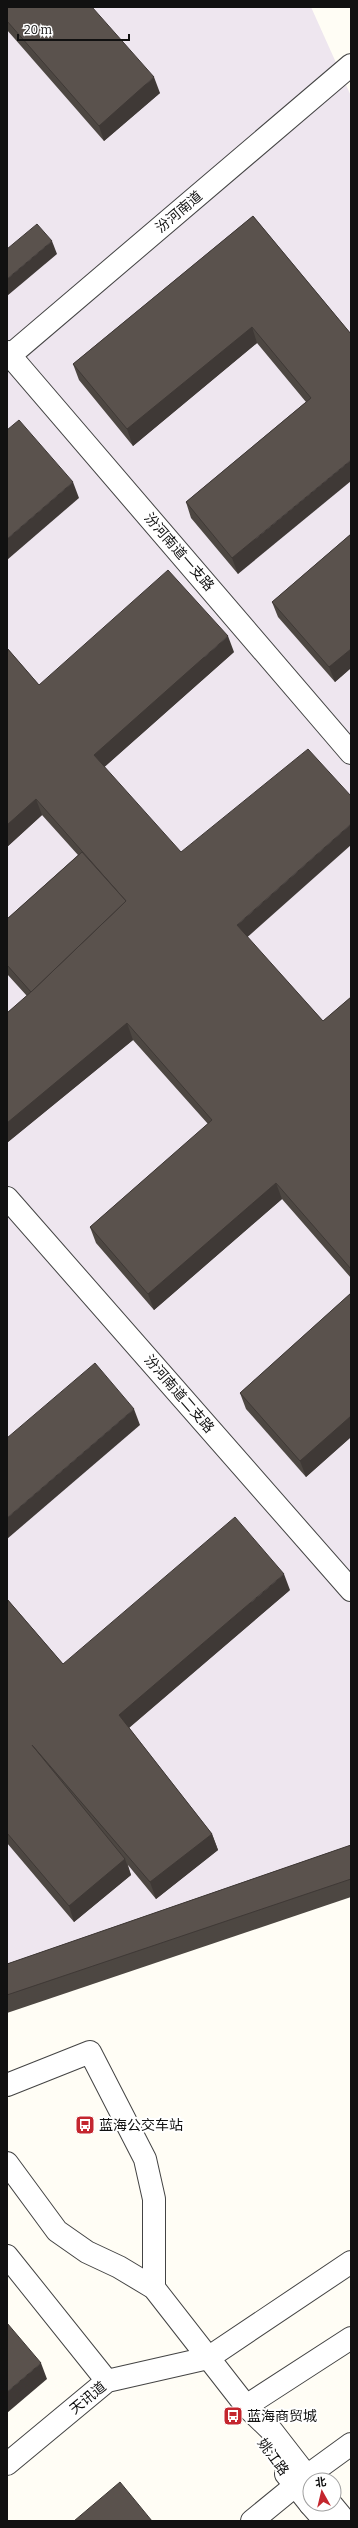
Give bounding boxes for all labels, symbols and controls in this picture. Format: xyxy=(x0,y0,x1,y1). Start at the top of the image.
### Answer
scale bar xyxy=(18,16,129,42)
text: 20 m xyxy=(24,23,53,37)
street label: 汾河南道 xyxy=(152,187,206,237)
street label: 汾河南道一支路 xyxy=(140,509,218,595)
street label: 汾河南道二支路 xyxy=(140,1351,218,1437)
bus stop icon: 蓝海公交车站 xyxy=(74,2114,96,2136)
place label: 蓝海公交车站 xyxy=(99,2117,183,2134)
street label: 天讯道 xyxy=(66,2378,110,2418)
bus stop icon: 蓝海商贸城 xyxy=(222,2405,244,2427)
place label: 蓝海商贸城 xyxy=(247,2408,317,2425)
street label: 姚江路 xyxy=(254,2435,292,2479)
north arrow xyxy=(302,2472,342,2512)
text: 北 xyxy=(314,2475,327,2490)

